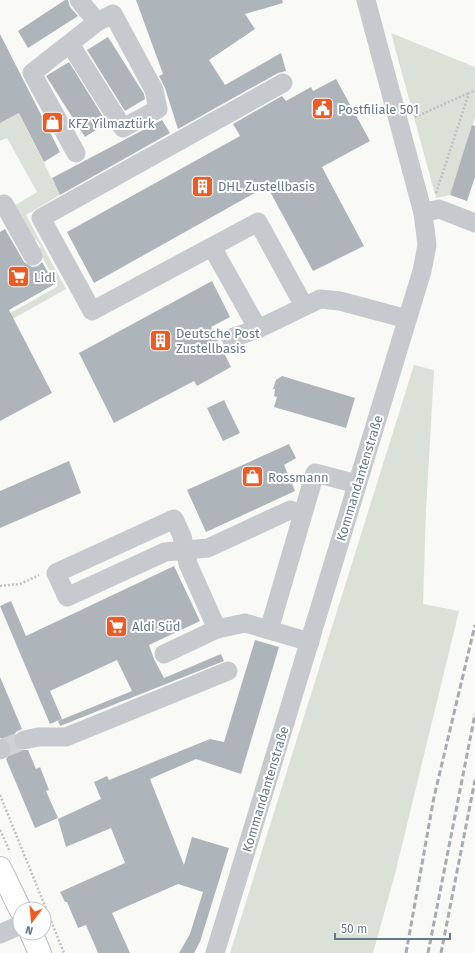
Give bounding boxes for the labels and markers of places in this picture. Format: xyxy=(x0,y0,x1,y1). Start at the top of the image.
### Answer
public building icon: Postfiliale 501 xyxy=(310,96,336,122)
place label: Postfiliale 501 xyxy=(338,102,419,117)
shop icon: KFZ Yilmaztürk xyxy=(39,110,65,136)
place label: KFZ Yilmaztürk xyxy=(68,116,155,131)
building icon: DHL Zustellbasis xyxy=(190,173,216,199)
place label: DHL Zustellbasis xyxy=(218,179,315,194)
supermarket icon: Lidl xyxy=(5,264,31,290)
place label: Lidl xyxy=(34,270,56,285)
place label: Deutsche Post Zustellbasis xyxy=(176,326,260,356)
building icon: Deutsche Post Zustellbasis xyxy=(147,327,173,353)
shop icon: Rossmann xyxy=(239,464,265,490)
place label: Rossmann xyxy=(268,470,329,485)
supermarket icon: Aldi Süd xyxy=(104,613,130,639)
place label: Aldi Süd xyxy=(132,619,181,634)

